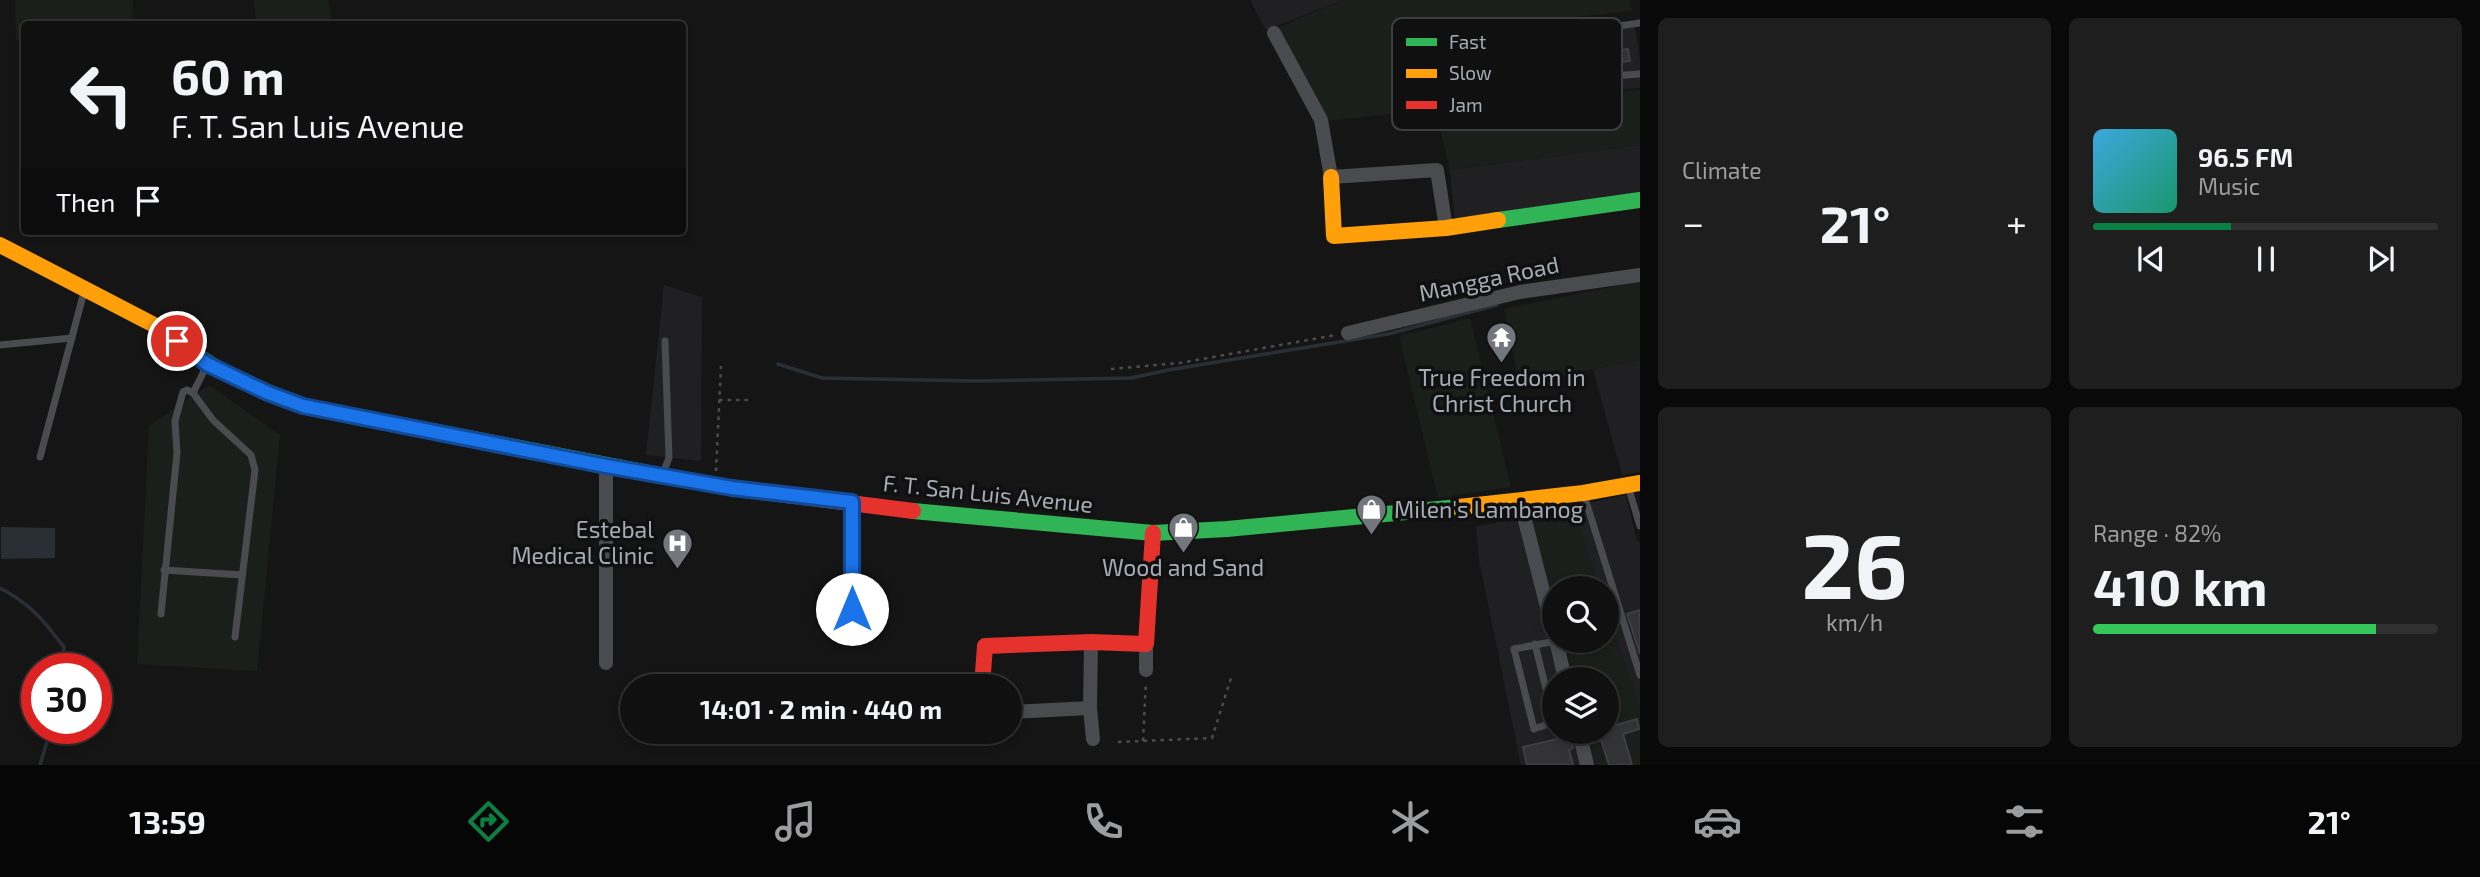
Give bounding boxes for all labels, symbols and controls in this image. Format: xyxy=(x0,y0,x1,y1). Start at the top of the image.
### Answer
legend xyxy=(1392,18,1622,130)
text: Fast xyxy=(1449,30,1486,53)
text: 60 m xyxy=(171,46,285,105)
icon: left xyxy=(56,49,147,140)
text: Slow xyxy=(1449,61,1492,84)
text: Jam xyxy=(1449,93,1483,116)
text: F. T. San Luis Avenue xyxy=(171,106,464,144)
text: 96.5 FM xyxy=(2198,141,2293,172)
text: Climate xyxy=(1682,156,1762,184)
text: Music xyxy=(2198,172,2260,200)
icon: arrive xyxy=(129,182,167,220)
text: Then xyxy=(56,186,115,217)
text: 21° xyxy=(1820,191,1890,253)
text: − xyxy=(1682,199,1704,245)
text: + xyxy=(2006,199,2027,245)
icon: previous xyxy=(2132,240,2170,278)
icon: pause xyxy=(2247,240,2285,278)
icon: next xyxy=(2362,240,2400,278)
street label: Mangga Road xyxy=(1416,250,1561,307)
pin xyxy=(147,311,207,371)
temple icon: True Freedom in Christ Church xyxy=(1485,320,1519,364)
icon: arrive xyxy=(158,322,196,360)
place label: True Freedom in Christ Church xyxy=(1418,363,1586,417)
street label: F. T. San Luis Avenue xyxy=(882,468,1094,518)
shop icon: Milen's Lambanog xyxy=(1354,493,1388,537)
place label: Milen's Lambanog xyxy=(1394,495,1584,523)
text: 26 xyxy=(1801,508,1908,617)
shop icon: Wood and Sand xyxy=(1166,510,1200,554)
place label: Estebal Medical Clinic xyxy=(511,515,654,569)
text: Range · 82% xyxy=(2093,519,2221,547)
hospital icon: Estebal Medical Clinic xyxy=(660,526,694,570)
place label: Wood and Sand xyxy=(1102,553,1264,581)
text: 410 km xyxy=(2093,554,2268,616)
position arrow xyxy=(815,572,889,646)
map controls xyxy=(1542,576,1619,744)
button: search xyxy=(1542,576,1619,653)
text: km/h xyxy=(1826,608,1883,636)
speed limit sign: 30 xyxy=(21,653,112,744)
button: layers xyxy=(1542,667,1619,744)
text: 14:01 · 2 min · 440 m xyxy=(700,693,942,724)
icon: directions xyxy=(464,797,513,846)
icon: music xyxy=(771,797,820,846)
icon: phone xyxy=(1079,797,1128,846)
icon: climate xyxy=(1386,797,1435,846)
icon: car xyxy=(1693,797,1742,846)
icon: filters xyxy=(2000,797,2049,846)
text: 13:59 xyxy=(129,802,206,840)
text: 21° xyxy=(2307,802,2351,840)

